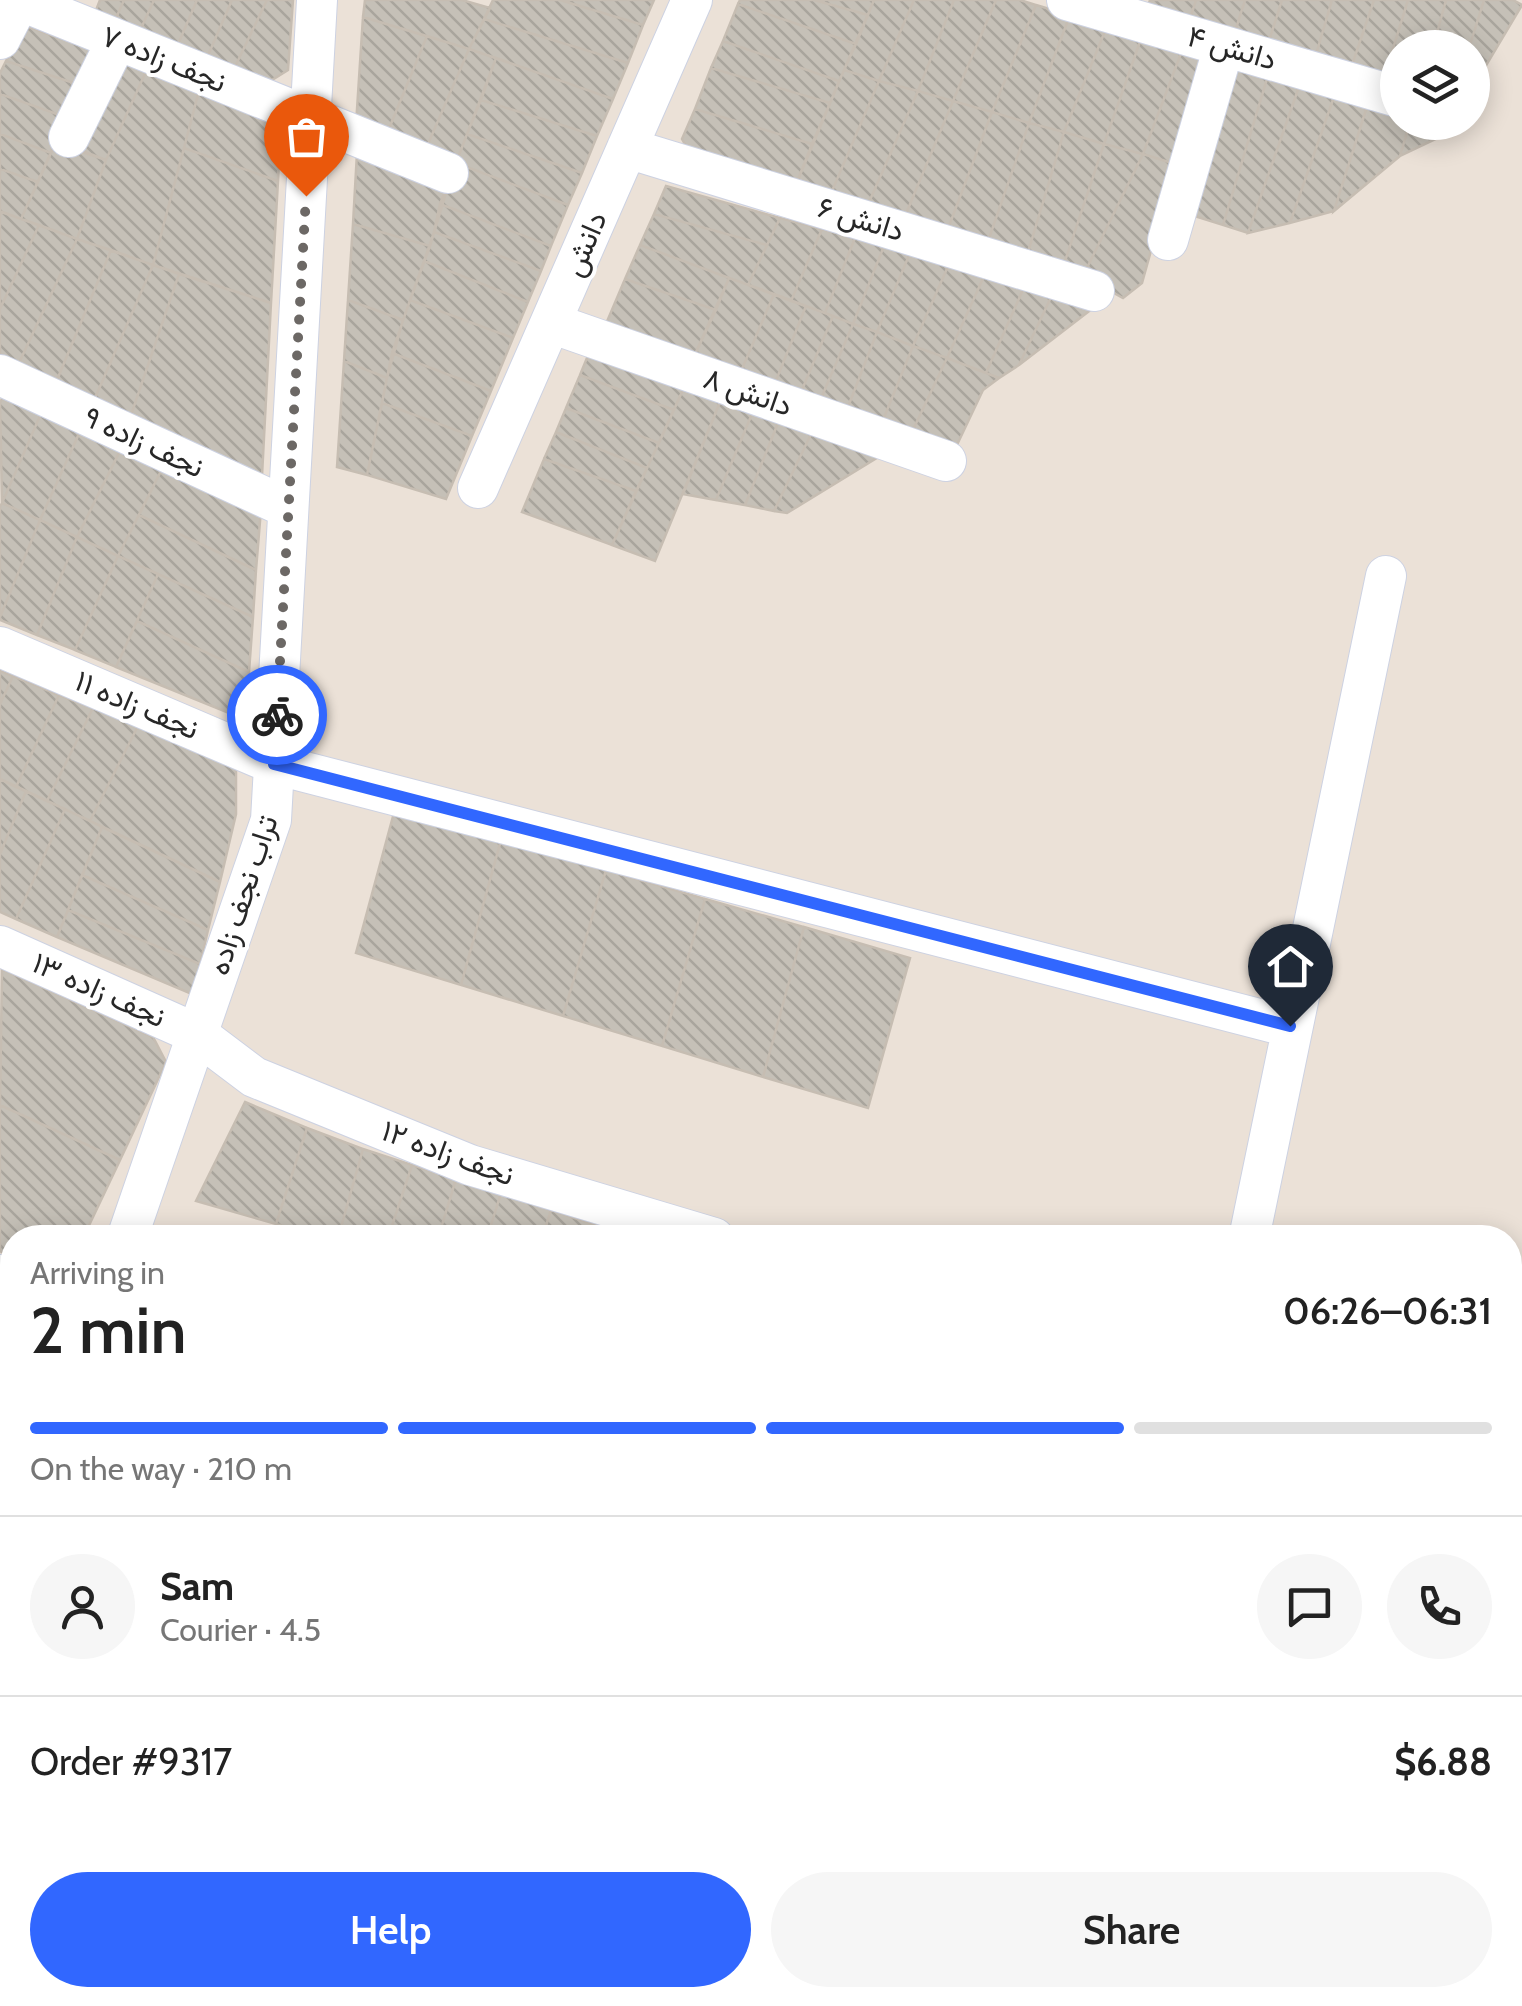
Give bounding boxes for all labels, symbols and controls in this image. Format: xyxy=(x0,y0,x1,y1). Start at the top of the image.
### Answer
street label: نجف زاده ۷ xyxy=(96,17,232,100)
street label: دانش ۴ xyxy=(1183,17,1281,78)
map controls xyxy=(1380,30,1490,140)
button: layers xyxy=(1380,30,1490,140)
pin xyxy=(264,94,349,197)
icon: bag xyxy=(279,109,334,164)
street label: دانش ۶ xyxy=(813,188,909,249)
street label: دانش xyxy=(554,206,615,282)
street label: دانش ۸ xyxy=(699,359,797,424)
street label: نجف زاده ۹ xyxy=(78,398,210,485)
street label: نجف زاده ۱۱ xyxy=(70,662,205,747)
courier xyxy=(227,665,327,765)
icon: bike xyxy=(250,688,305,743)
street label: تراب نجف زاده xyxy=(199,810,286,979)
pin xyxy=(1248,924,1333,1027)
icon: home xyxy=(1263,939,1318,994)
street label: نجف زاده ۱۳ xyxy=(27,944,172,1035)
street label: نجف زاده ۱۲ xyxy=(377,1112,519,1194)
text: Arriving in xyxy=(30,1253,165,1292)
text: 06:26–06:31 xyxy=(1283,1287,1492,1334)
text: 2 min xyxy=(30,1290,187,1369)
text: On the way · 210 m xyxy=(30,1449,292,1488)
button: person xyxy=(30,1554,135,1659)
button: chat xyxy=(1257,1554,1362,1659)
button: phone xyxy=(1387,1554,1492,1659)
text: Sam xyxy=(160,1563,234,1610)
text: Courier · 4.5 xyxy=(160,1610,321,1649)
text: Order #9317 xyxy=(30,1738,232,1785)
text: $6.88 xyxy=(1394,1738,1492,1785)
button: Help xyxy=(30,1872,751,1987)
button: Share xyxy=(771,1872,1492,1987)

